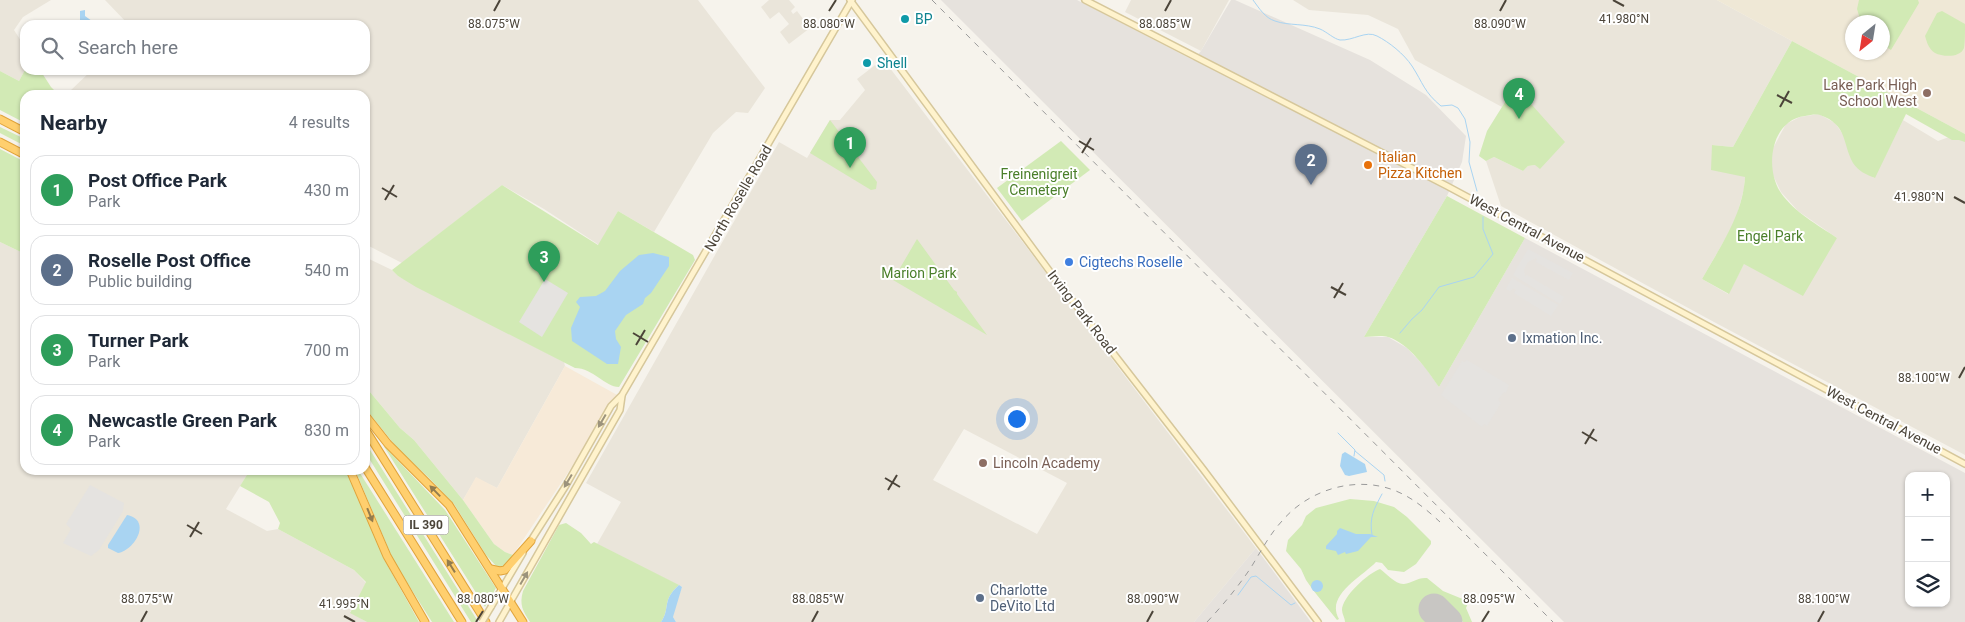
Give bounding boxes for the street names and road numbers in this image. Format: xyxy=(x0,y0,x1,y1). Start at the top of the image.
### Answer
street label: North Roselle Road xyxy=(701,142,775,254)
street label: West Central Avenue xyxy=(1467,191,1587,265)
street label: Irving Park Road xyxy=(1044,267,1120,357)
street label: West Central Avenue xyxy=(1824,383,1944,457)
road number: IL 390 xyxy=(404,516,448,534)

